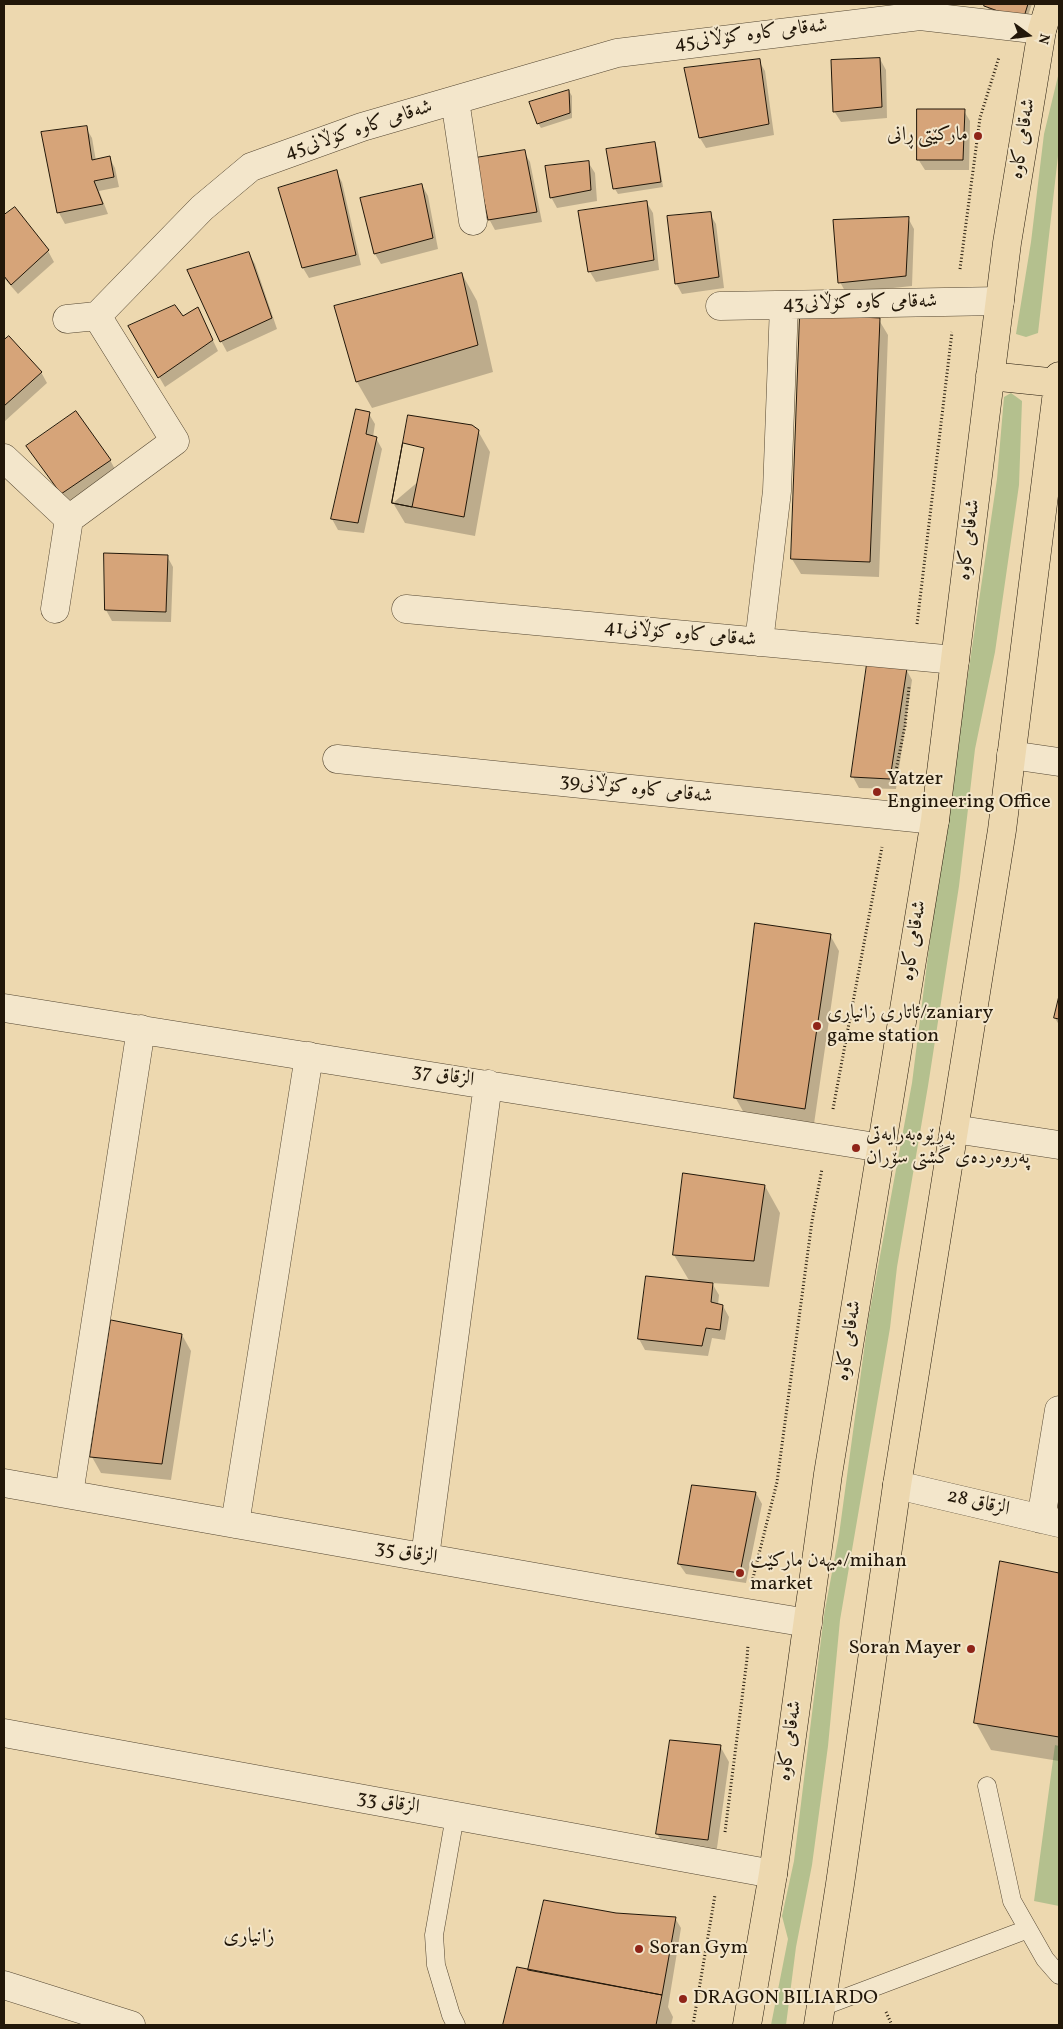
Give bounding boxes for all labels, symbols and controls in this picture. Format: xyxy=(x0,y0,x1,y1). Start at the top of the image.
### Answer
north arrow xyxy=(1003,10,1053,60)
street label: شەقامی کاوە کۆڵانی45 xyxy=(673,15,829,57)
text: N xyxy=(1033,32,1053,46)
street label: شەقامی کاوە کۆڵانی45 xyxy=(282,96,436,166)
street label: شەقامی کاوە xyxy=(1006,97,1042,181)
place label: مارکێتی ڕانی xyxy=(887,124,968,148)
marker: مارکێتی ڕانی xyxy=(972,130,984,142)
street label: شەقامی کاوە کۆڵانی43 xyxy=(783,291,937,317)
street label: شەقامی کاوە xyxy=(953,498,987,582)
street label: شەقامی کاوە کۆڵانی41 xyxy=(603,616,757,654)
place label: Yatzer Engineering Office xyxy=(887,768,1051,815)
street label: شەقامی کاوە کۆڵانی39 xyxy=(558,770,714,810)
marker: Yatzer Engineering Office xyxy=(871,786,883,798)
street label: شەقامی کاوە xyxy=(897,899,933,983)
place label: ئاتاری زانیاری/zaniary game station xyxy=(827,1002,993,1049)
marker: ئاتاری زانیاری/zaniary game station xyxy=(811,1020,823,1032)
street label: الزقاق 37 xyxy=(410,1060,476,1094)
place label: بەڕێوەبەرایەتی پەروەردەی گشتی سۆران xyxy=(866,1124,1029,1171)
marker: بەڕێوەبەرایەتی پەروەردەی گشتی سۆران xyxy=(850,1142,862,1154)
street label: شەقامی کاوە xyxy=(832,1299,868,1383)
street label: الزقاق 28 xyxy=(944,1485,1012,1523)
street label: الزقاق 35 xyxy=(373,1537,439,1571)
place label: میهەن مارکێت/mihan market xyxy=(750,1550,907,1597)
marker: میهەن مارکێت/mihan market xyxy=(734,1567,746,1579)
place label: Soran Mayer xyxy=(849,1637,961,1661)
marker: Soran Mayer xyxy=(965,1643,977,1655)
street label: شەقامی کاوە xyxy=(773,1699,809,1783)
street label: الزقاق 33 xyxy=(355,1787,421,1821)
district label: زانیاری xyxy=(223,1925,275,1951)
place label: Soran Gym xyxy=(649,1937,748,1961)
marker: Soran Gym xyxy=(633,1943,645,1955)
place label: DRAGON BILIARDO xyxy=(693,1987,878,2011)
marker: DRAGON BILIARDO xyxy=(677,1993,689,2005)

